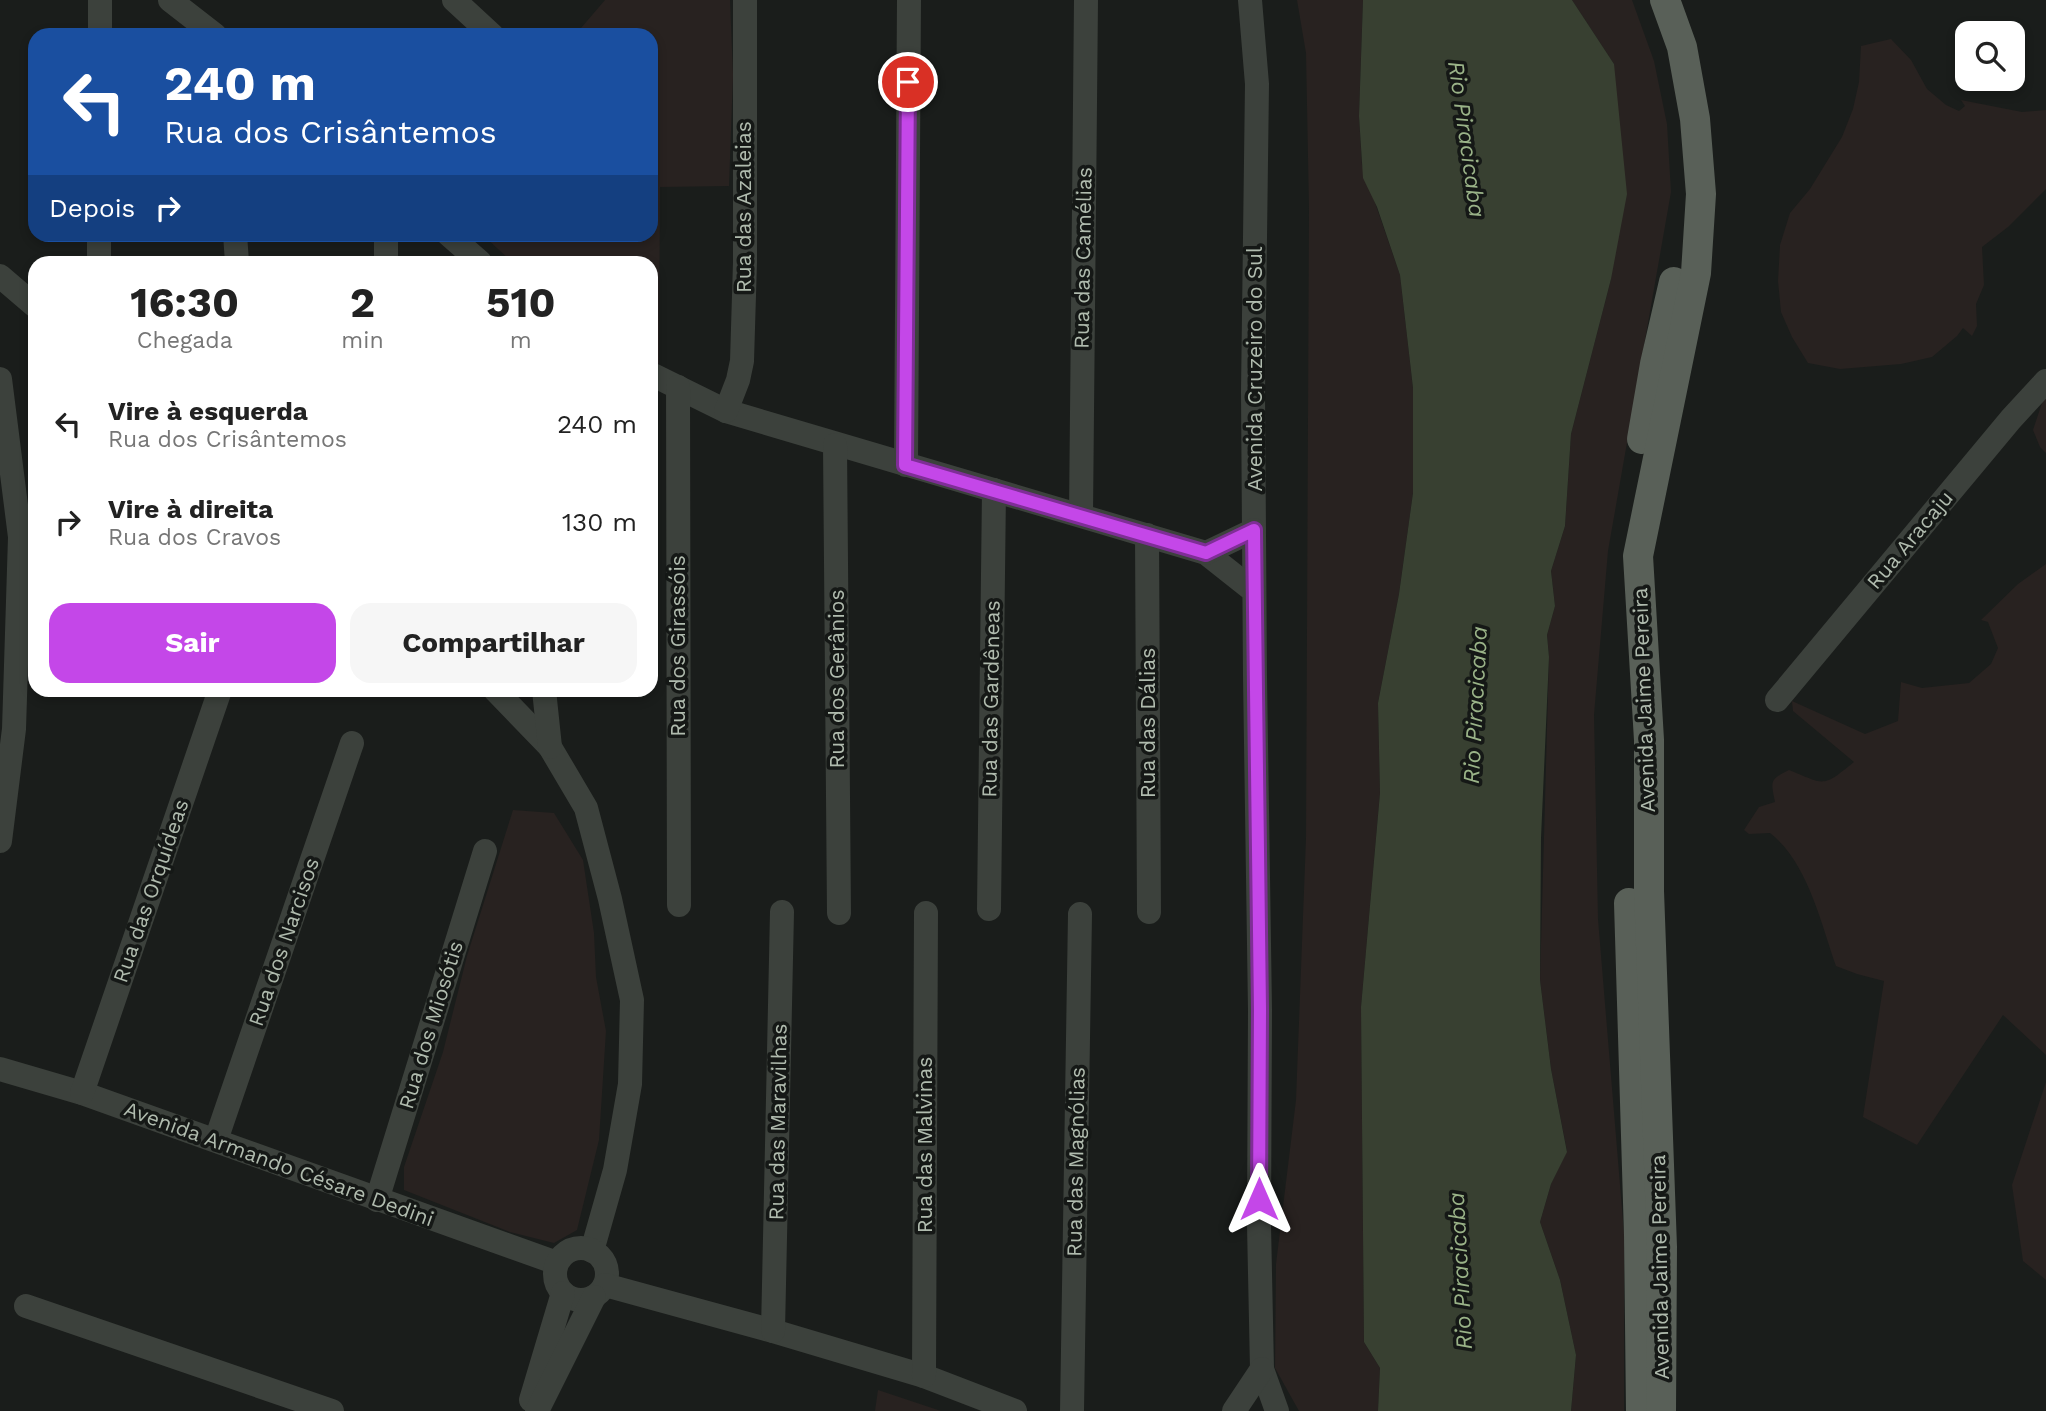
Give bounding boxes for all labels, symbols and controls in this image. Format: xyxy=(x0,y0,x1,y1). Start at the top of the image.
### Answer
map controls xyxy=(1955,21,2025,91)
button: search xyxy=(1955,21,2025,91)
pin xyxy=(878,52,938,112)
text: 240 m xyxy=(164,54,316,112)
icon: left xyxy=(49,56,140,147)
water label: Rio Piracicaba xyxy=(1442,59,1491,219)
icon: arrive xyxy=(889,63,927,101)
text: Rua dos Crisântemos xyxy=(164,113,497,151)
street label: Rua das Azaleias xyxy=(731,121,756,293)
street label: Rua das Camélias xyxy=(1068,167,1097,349)
icon: right xyxy=(149,189,187,227)
text: Depois xyxy=(49,193,135,223)
street label: Avenida Cruzeiro do Sul xyxy=(1242,246,1267,491)
text: 16:30 xyxy=(130,278,239,327)
text: 2 xyxy=(350,278,375,327)
text: 510 xyxy=(486,278,556,327)
text: Chegada xyxy=(137,327,233,354)
text: min xyxy=(341,327,384,354)
text: m xyxy=(510,327,532,354)
text: Vire à esquerda xyxy=(108,396,308,426)
icon: left xyxy=(49,405,87,443)
text: 240 m xyxy=(557,409,637,439)
text: Rua dos Crisântemos xyxy=(108,426,347,453)
street label: Rua Aracaju xyxy=(1861,485,1958,594)
text: Vire à direita xyxy=(108,494,273,524)
icon: right xyxy=(49,503,87,541)
text: 130 m xyxy=(562,507,637,537)
text: Rua dos Cravos xyxy=(108,524,281,551)
street label: Rua dos Girassóis xyxy=(665,555,690,737)
street label: Avenida Jaime Pereira xyxy=(1627,587,1660,813)
street label: Rua dos Gerânios xyxy=(824,590,849,768)
street label: Rua das Gardêneas xyxy=(976,600,1005,798)
button: Sair xyxy=(49,603,336,683)
button: Compartilhar xyxy=(350,603,637,683)
water label: Rio Piracicaba xyxy=(1458,626,1493,784)
street label: Rua das Dálias xyxy=(1135,648,1160,798)
street label: Rua das Orquídeas xyxy=(107,796,194,986)
street label: Rua dos Narcisos xyxy=(243,854,324,1029)
street label: Rua dos Miosótis xyxy=(393,938,468,1112)
street label: Rua das Maravilhas xyxy=(763,1023,792,1221)
street label: Rua das Malvinas xyxy=(912,1057,937,1233)
street label: Rua das Magnólias xyxy=(1061,1067,1090,1257)
street label: Avenida Armando Césare Dedini xyxy=(121,1096,437,1231)
street label: Avenida Jaime Pereira xyxy=(1645,1154,1674,1380)
position arrow xyxy=(1222,1162,1296,1236)
water label: Rio Piracicaba xyxy=(1443,1192,1478,1350)

